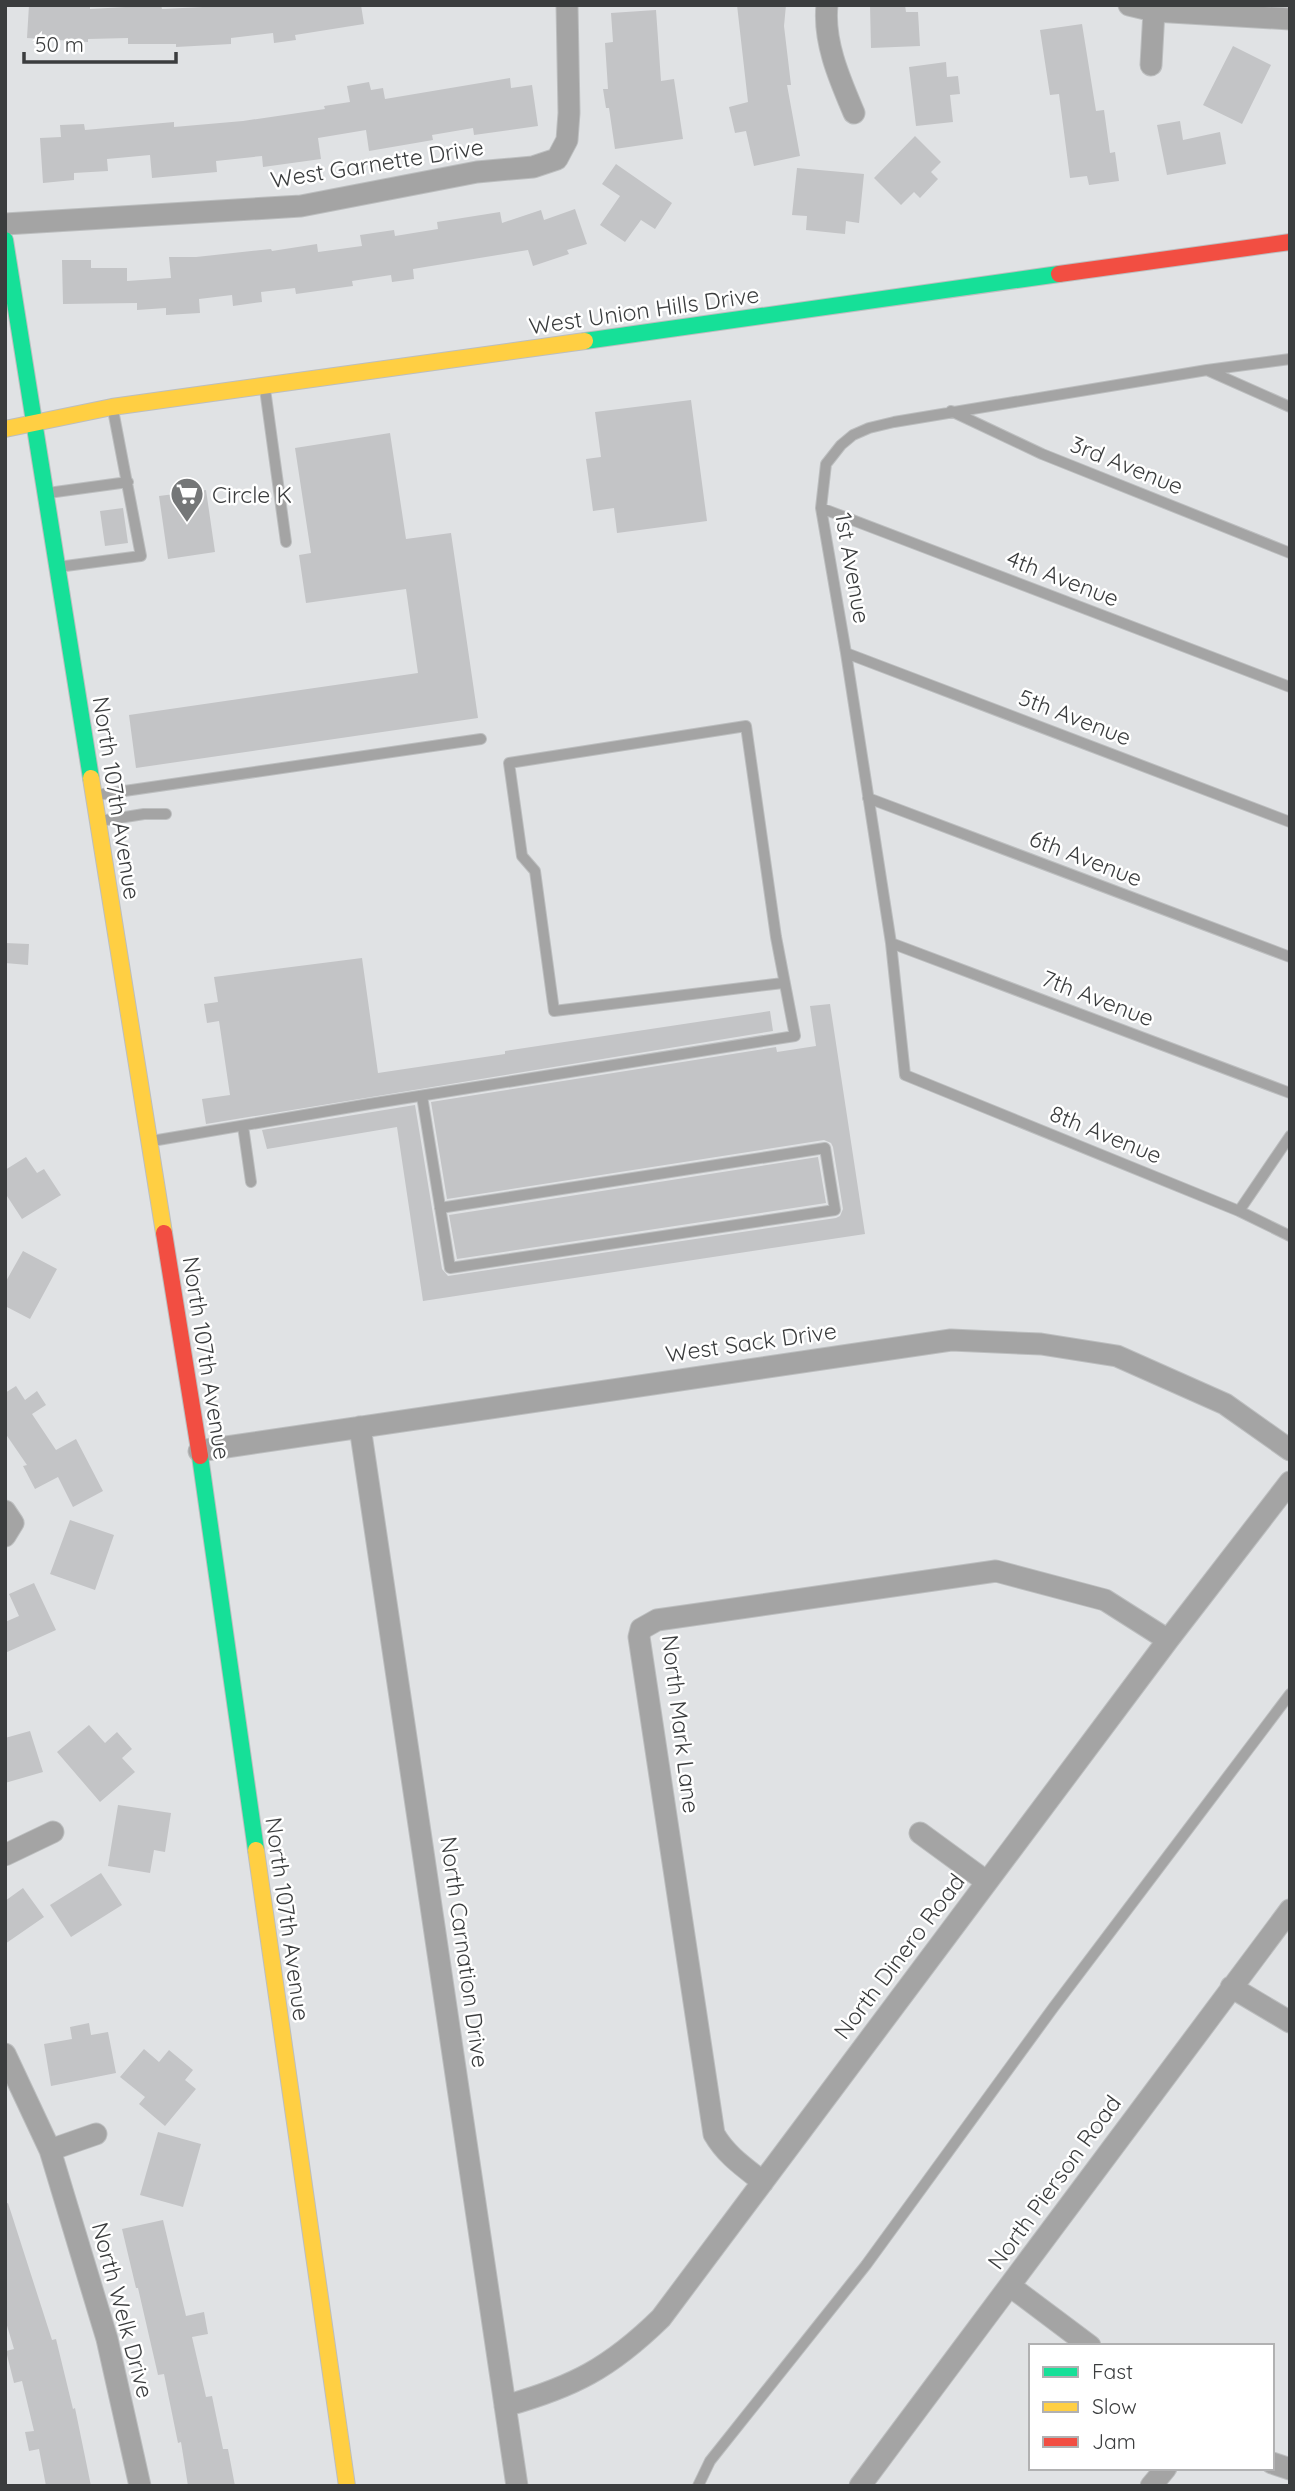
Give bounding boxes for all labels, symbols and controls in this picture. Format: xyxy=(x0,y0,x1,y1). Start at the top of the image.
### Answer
scale bar xyxy=(24,21,177,65)
text: 50 m xyxy=(35,31,84,57)
street label: West Garnette Drive xyxy=(268,132,486,194)
street label: West Union Hills Drive xyxy=(527,279,761,341)
street label: 3rd Avenue xyxy=(1066,429,1188,501)
supermarket icon: Circle K xyxy=(168,475,206,524)
place label: Circle K xyxy=(212,480,292,509)
street label: 1st Avenue xyxy=(829,510,877,626)
street label: 4th Avenue xyxy=(1003,543,1123,613)
street label: 5th Avenue xyxy=(1015,682,1135,752)
street label: North 107th Avenue xyxy=(87,694,147,902)
street label: 6th Avenue xyxy=(1026,823,1146,893)
street label: 7th Avenue xyxy=(1038,963,1158,1033)
street label: 8th Avenue xyxy=(1046,1098,1166,1170)
street label: North 107th Avenue xyxy=(177,1254,237,1462)
street label: West Sack Drive xyxy=(664,1316,838,1368)
street label: North Mark Lane xyxy=(656,1633,706,1815)
street label: North 107th Avenue xyxy=(259,1815,317,2023)
street label: North Carnation Drive xyxy=(434,1834,496,2070)
street label: North Dinero Road xyxy=(827,1867,971,2045)
street label: North Pierson Road xyxy=(981,2089,1127,2275)
street label: North Welk Drive xyxy=(86,2219,160,2401)
legend xyxy=(1029,2344,1274,2470)
text: Fast xyxy=(1092,2358,1133,2384)
text: Slow xyxy=(1092,2393,1137,2419)
text: Jam xyxy=(1092,2428,1136,2454)

